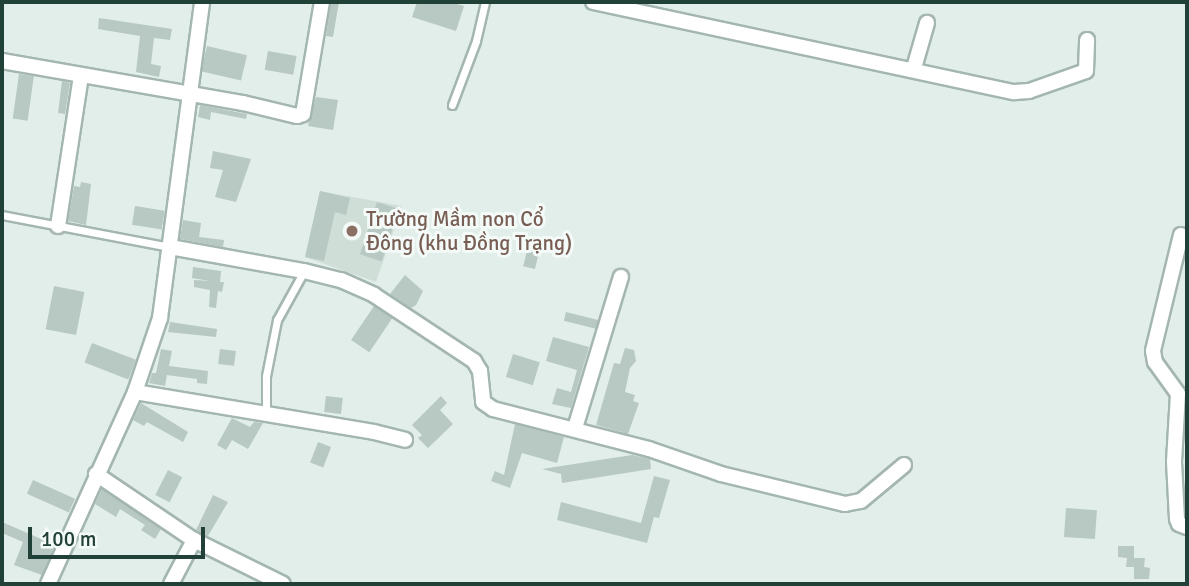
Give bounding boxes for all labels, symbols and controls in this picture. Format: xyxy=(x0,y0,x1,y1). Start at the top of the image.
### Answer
place label: Trường Mầm non Cổ Đông (khu Đồng Trạng) xyxy=(366,206,572,256)
marker: Trường Mầm non Cổ Đông (khu Đồng Trạng) xyxy=(344,223,360,239)
scale bar xyxy=(32,512,208,556)
text: 100 m xyxy=(41,526,96,552)

